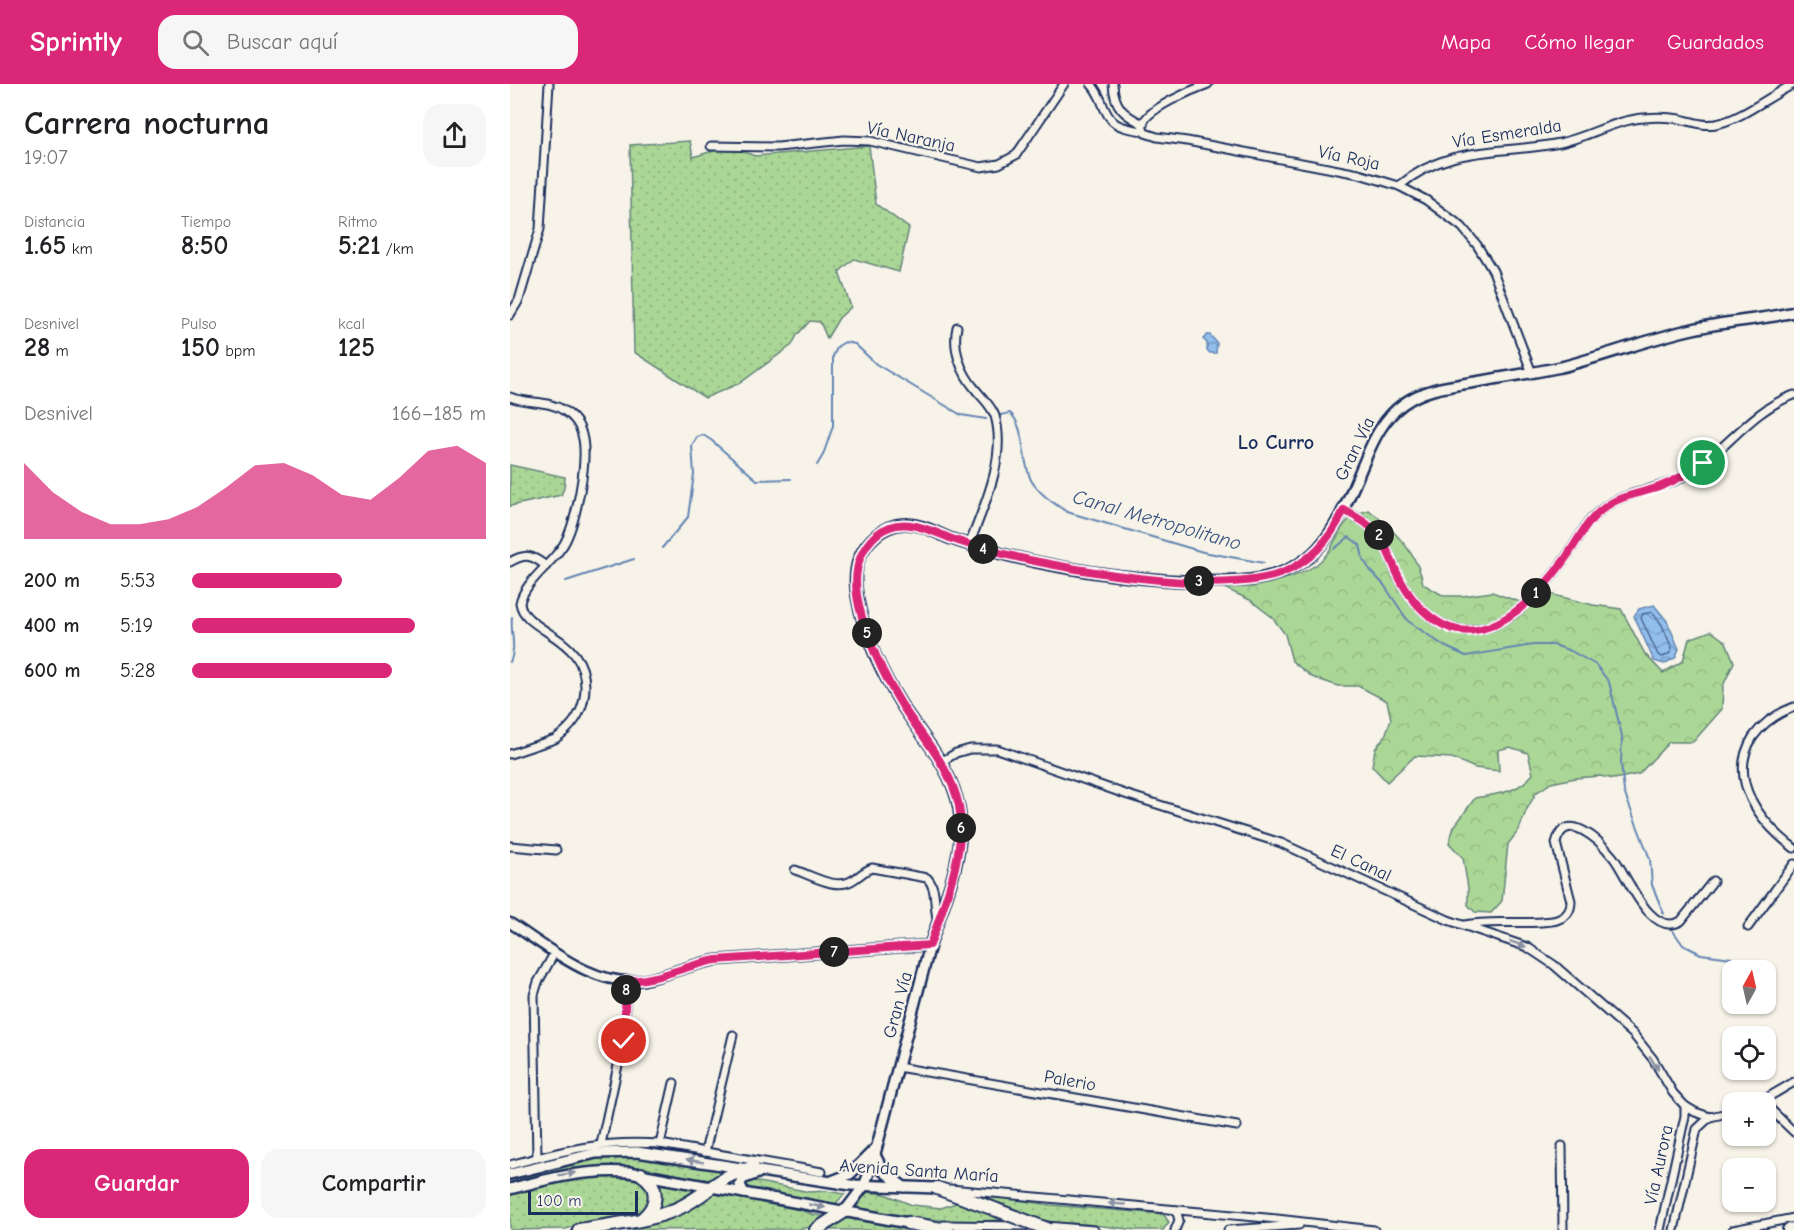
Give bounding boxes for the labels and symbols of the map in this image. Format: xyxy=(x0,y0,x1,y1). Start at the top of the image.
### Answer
street label: Vía Esmeralda xyxy=(1451,115,1563,153)
street label: Vía Naranja xyxy=(865,117,957,157)
street label: Vía Roja xyxy=(1316,141,1382,175)
street label: Gran Vía xyxy=(1331,414,1379,484)
district label: Lo Curro xyxy=(1238,431,1314,454)
pin xyxy=(1677,437,1728,488)
water label: Canal Metropolitano xyxy=(1070,485,1244,555)
pin: 2 xyxy=(1364,520,1394,550)
pin: 4 xyxy=(968,534,998,564)
pin: 3 xyxy=(1184,566,1214,596)
pin: 1 xyxy=(1521,578,1551,608)
pin: 5 xyxy=(852,618,882,648)
pin: 6 xyxy=(946,813,976,843)
street label: El Canal xyxy=(1327,840,1395,886)
pin: 7 xyxy=(819,937,849,967)
one-way arrow xyxy=(1509,940,1527,949)
north arrow xyxy=(1722,960,1776,1014)
street label: Gran Vía xyxy=(879,969,917,1041)
pin: 8 xyxy=(611,975,641,1005)
pin xyxy=(598,1015,649,1066)
one-way arrow xyxy=(1649,1055,1660,1071)
street label: Palerio xyxy=(1042,1066,1098,1096)
street label: Vía Aurora xyxy=(1640,1123,1678,1207)
street label: Avenida Santa María xyxy=(839,1155,999,1187)
one-way arrow xyxy=(685,1156,704,1165)
one-way arrow xyxy=(557,1170,576,1179)
scale bar xyxy=(528,1188,638,1216)
one-way arrow xyxy=(1108,1199,1127,1209)
one-way arrow xyxy=(807,1202,826,1211)

